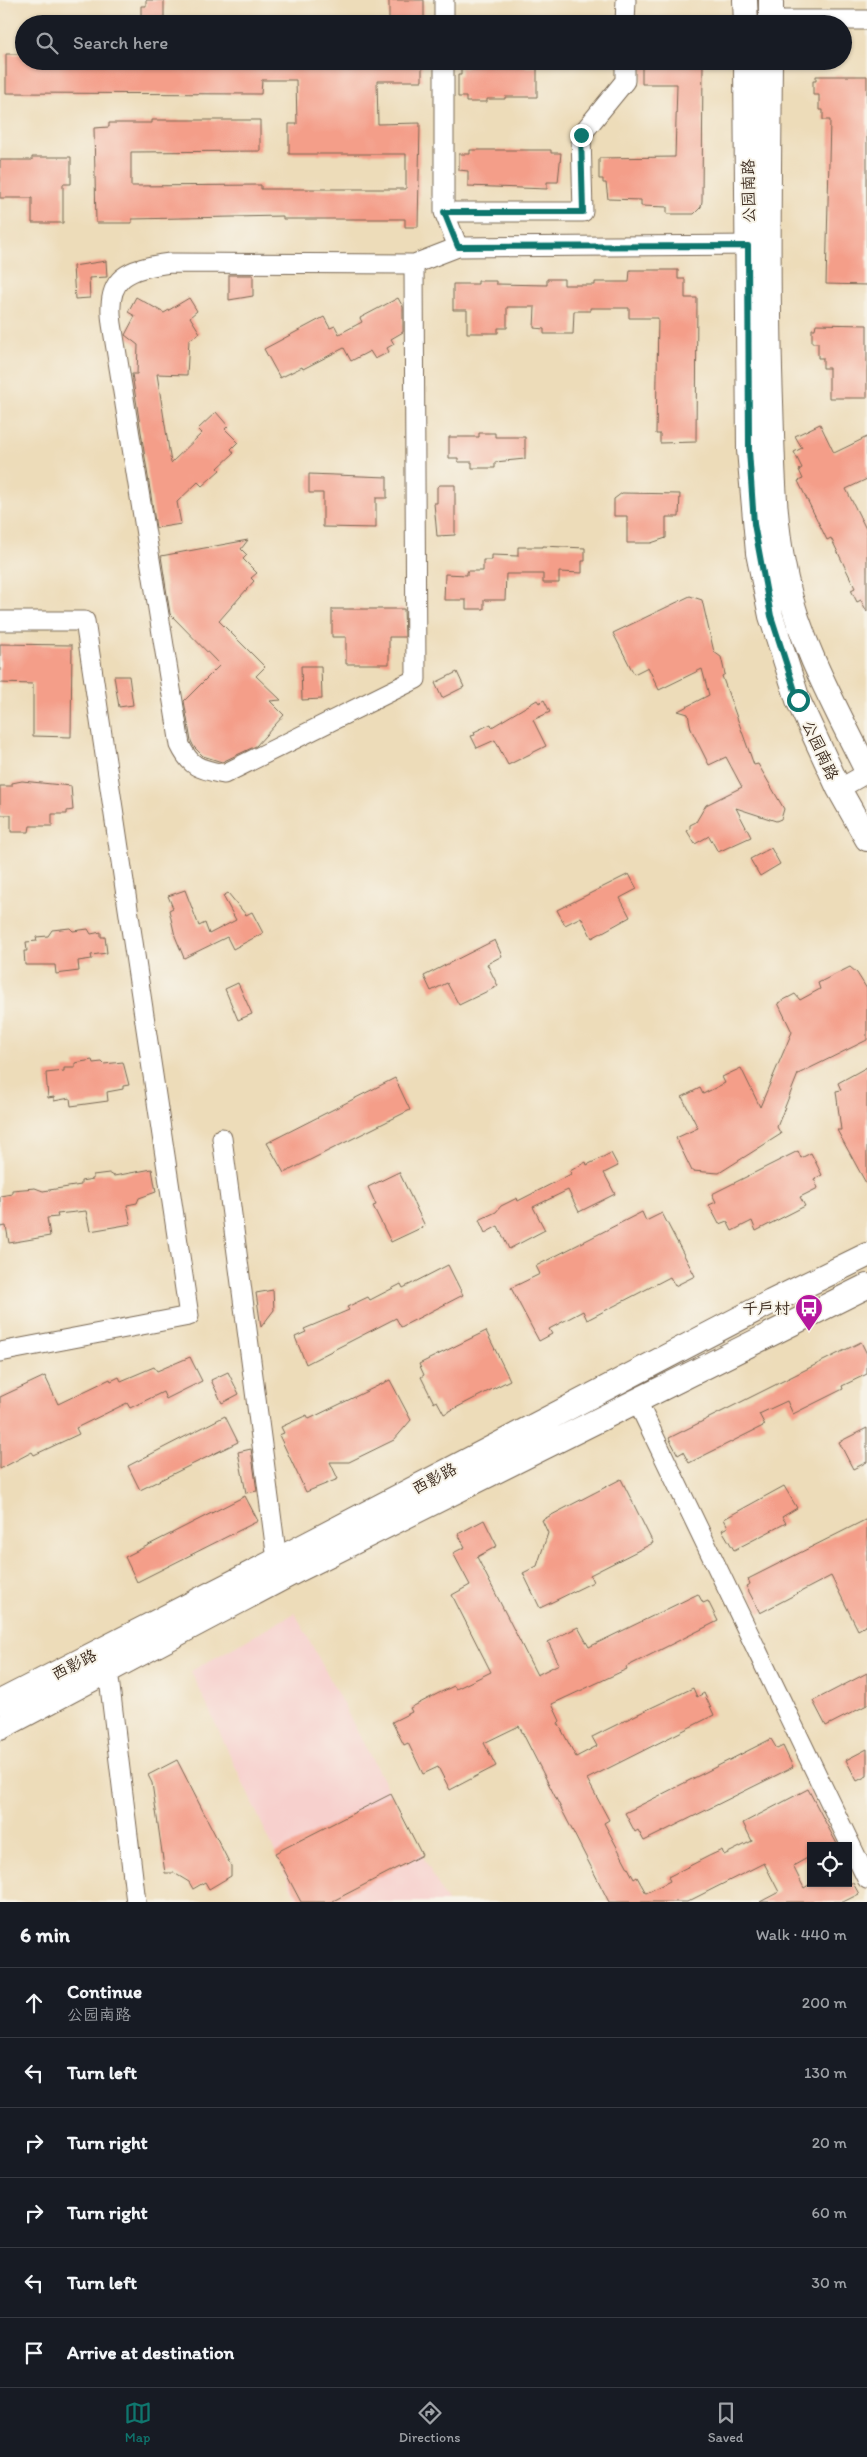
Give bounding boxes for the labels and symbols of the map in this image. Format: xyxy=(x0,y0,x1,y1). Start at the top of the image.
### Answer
route end xyxy=(570,124,593,147)
street label: 公园南路 xyxy=(738,159,759,223)
route start xyxy=(787,689,810,712)
street label: 公园南路 xyxy=(798,717,843,783)
bus stop icon: 千户村 xyxy=(794,1293,824,1332)
place label: 千户村 xyxy=(742,1299,790,1318)
street label: 西影路 xyxy=(409,1459,460,1498)
street label: 西影路 xyxy=(49,1645,100,1684)

